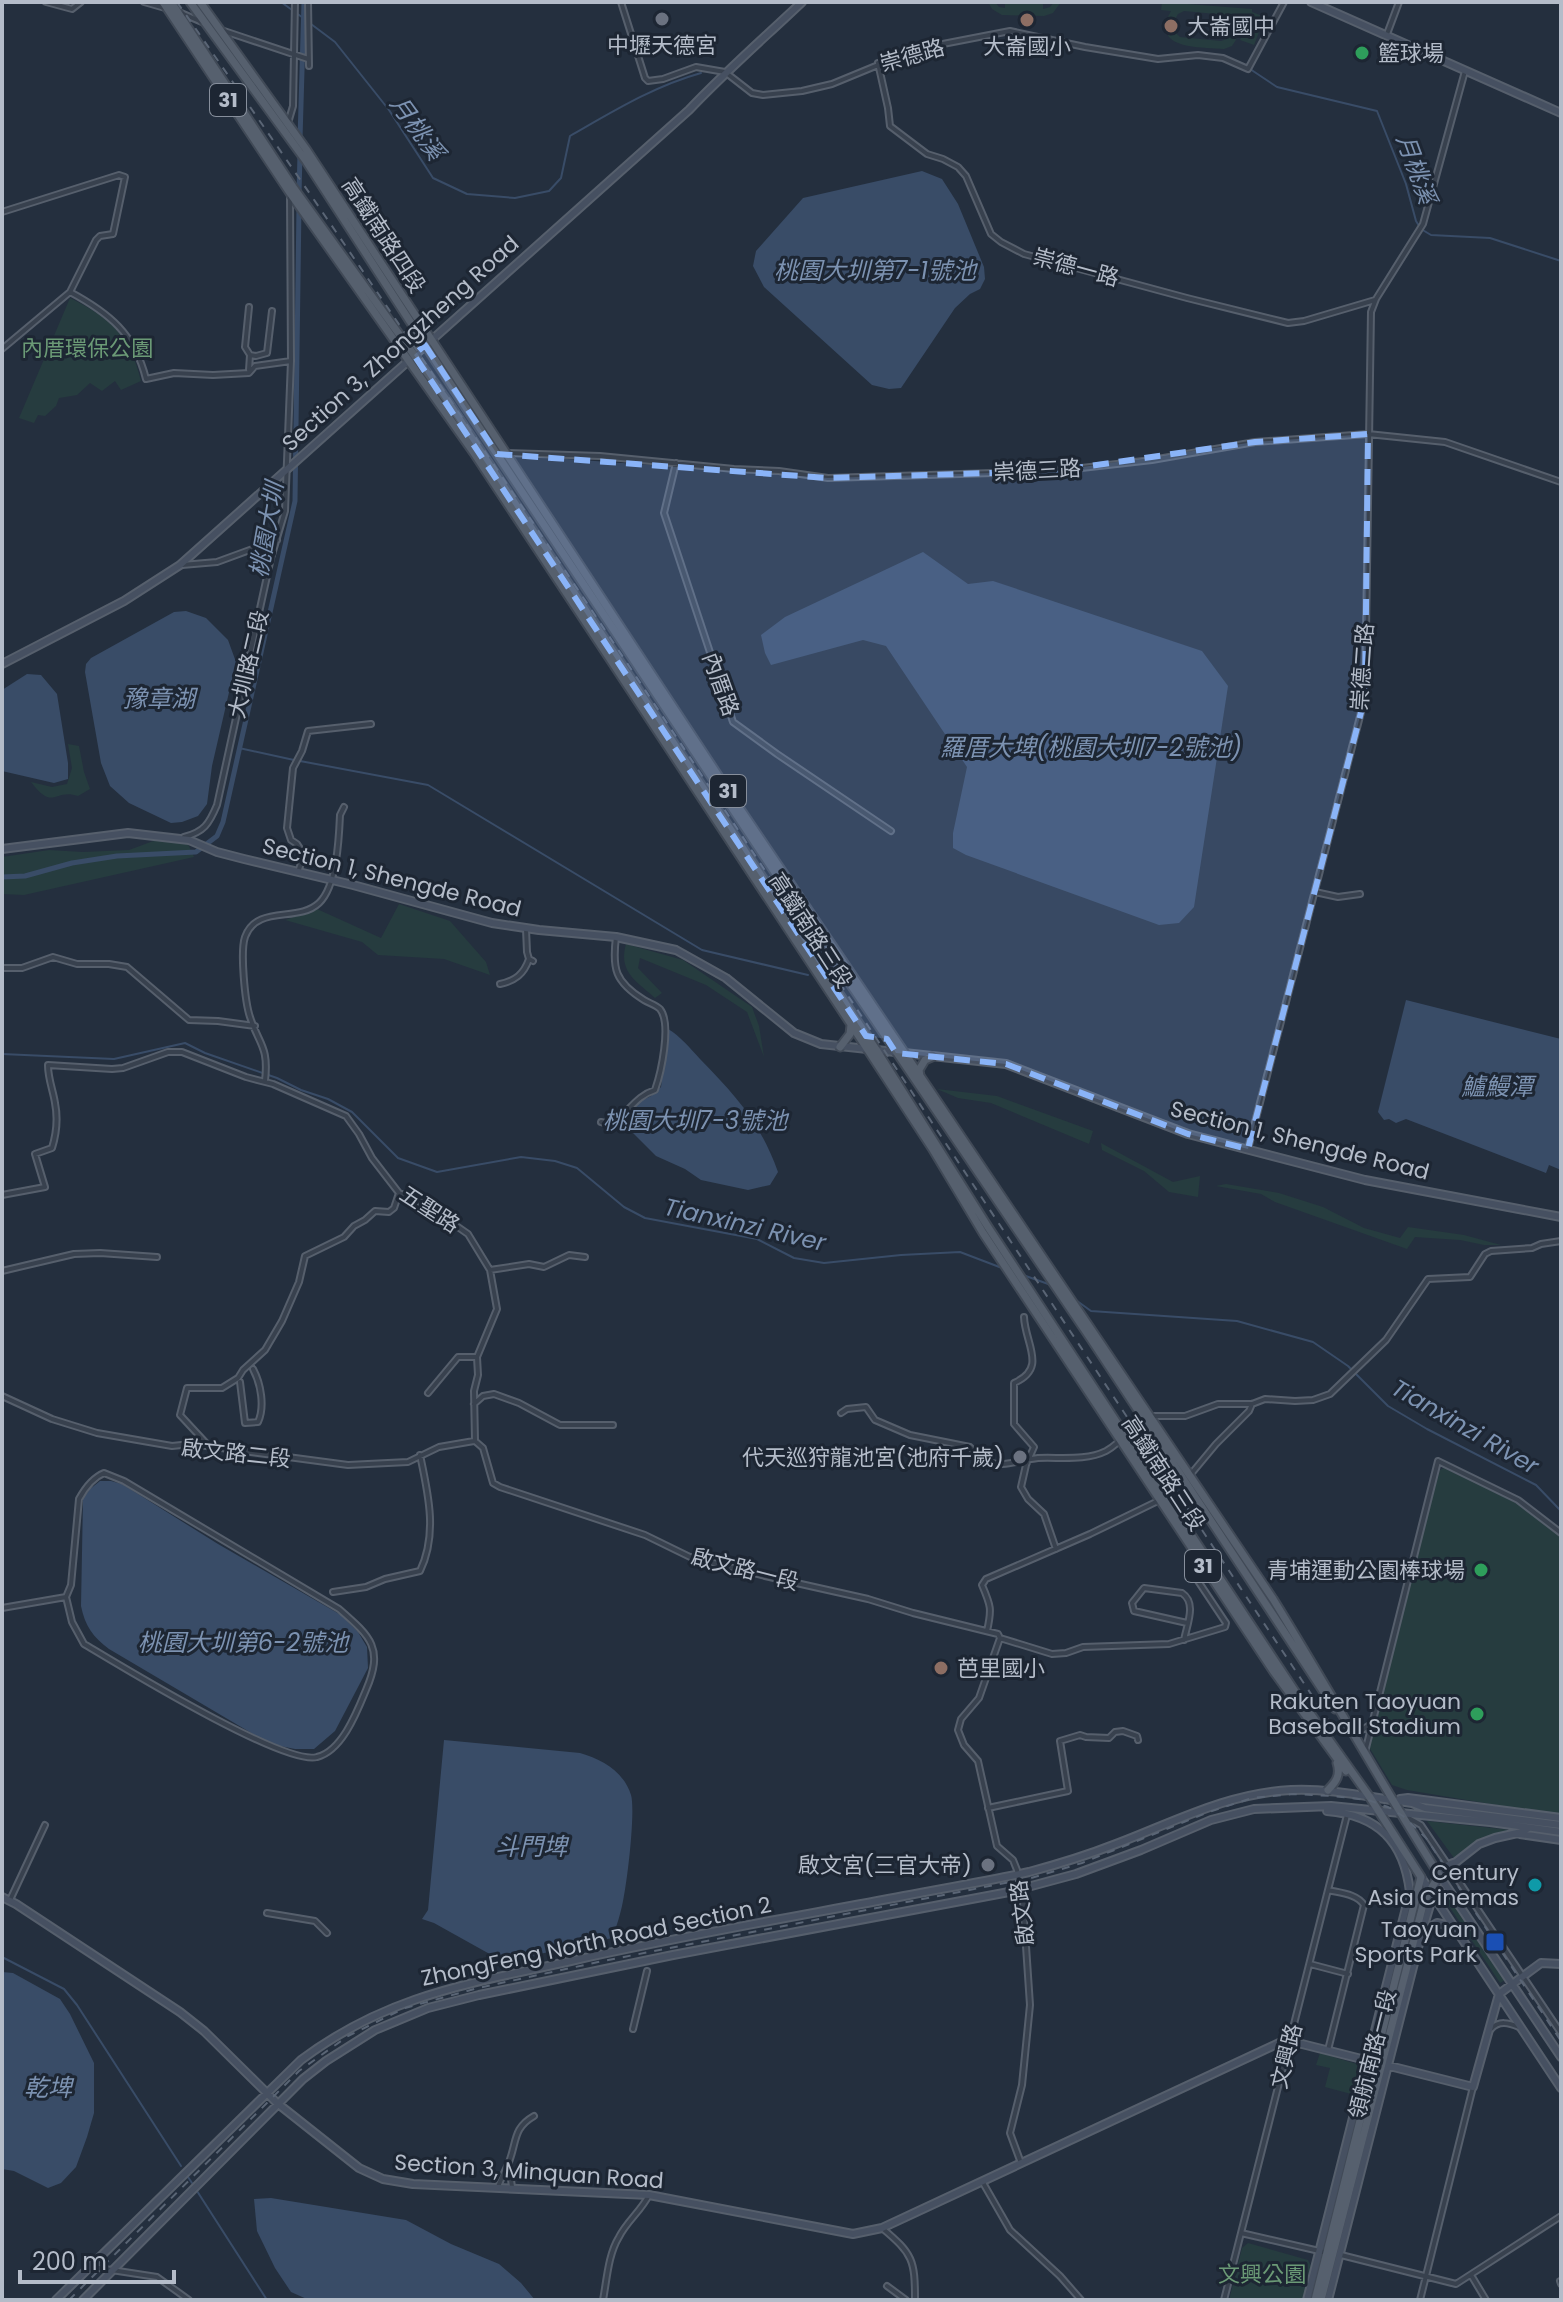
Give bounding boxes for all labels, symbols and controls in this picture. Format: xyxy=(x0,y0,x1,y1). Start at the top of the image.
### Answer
marker: 中壢天德宮 xyxy=(653,10,671,28)
marker: 大崙國小 xyxy=(1018,11,1036,29)
place label: 大崙國中 xyxy=(1187,11,1275,42)
marker: 大崙國中 xyxy=(1162,17,1180,35)
place label: 中壢天德宮 xyxy=(607,30,717,61)
street label: 崇德路 xyxy=(876,31,948,79)
place label: 大崙國小 xyxy=(983,31,1071,62)
place label: 籃球場 xyxy=(1378,38,1444,69)
marker: 籃球場 xyxy=(1353,44,1371,62)
road number: 31 xyxy=(210,84,246,116)
water label: 月桃溪 xyxy=(383,89,454,169)
water label: 月桃溪 xyxy=(1389,129,1445,211)
street label: 高鐵南路四段 xyxy=(335,171,433,299)
street label: Section 3, Zhongzheng Road xyxy=(275,228,526,458)
street label: 崇德一路 xyxy=(1029,241,1122,294)
water label: 桃園大圳第7-1號池 xyxy=(774,254,979,287)
park label: 內厝環保公園 xyxy=(21,333,153,364)
street label: 崇德三路 xyxy=(992,453,1082,488)
water label: 桃園大圳 xyxy=(242,477,292,580)
street label: 大圳路二段 xyxy=(221,607,276,721)
street label: 崇德二路 xyxy=(1344,622,1381,712)
street label: 內厝路 xyxy=(695,648,746,720)
water label: 豫章湖 xyxy=(123,682,199,715)
water label: 羅厝大埤(桃園大圳7-2號池) xyxy=(940,731,1242,764)
road number: 31 xyxy=(710,775,746,807)
street label: Section 1, Shengde Road xyxy=(259,830,525,925)
street label: 高鐵南路三段 xyxy=(762,866,860,994)
water label: 鱸鰻潭 xyxy=(1461,1070,1537,1103)
street label: Section 1, Shengde Road xyxy=(1167,1093,1433,1188)
water label: 桃園大圳7-3號池 xyxy=(603,1104,790,1137)
street label: 五聖路 xyxy=(394,1178,466,1240)
water label: Tianxinzi River xyxy=(661,1190,830,1259)
water label: Tianxinzi River xyxy=(1386,1371,1546,1483)
street label: 高鐵南路三段 xyxy=(1115,1409,1213,1537)
street label: 啟文路二段 xyxy=(180,1432,292,1475)
place label: 代天巡狩龍池宮(池府千歲) xyxy=(742,1442,1004,1473)
marker: 代天巡狩龍池宮(池府千歲) xyxy=(1011,1448,1029,1466)
street label: 啟文路一段 xyxy=(688,1541,802,1598)
road number: 31 xyxy=(1185,1550,1221,1582)
place label: 青埔運動公園棒球場 xyxy=(1267,1555,1465,1586)
marker: 青埔運動公園棒球場 xyxy=(1472,1561,1490,1579)
water label: 桃園大圳第6-2號池 xyxy=(138,1626,351,1659)
place label: 芭里國小 xyxy=(957,1653,1045,1684)
marker: 芭里國小 xyxy=(932,1659,950,1677)
place label: Rakuten Taoyuan Baseball Stadium xyxy=(1268,1686,1461,1742)
marker: Rakuten Taoyuan Baseball Stadium xyxy=(1468,1705,1486,1723)
water label: 斗門埤 xyxy=(495,1830,570,1863)
place label: 啟文宮(三官大帝) xyxy=(798,1850,972,1881)
marker: 啟文宮(三官大帝) xyxy=(979,1856,997,1874)
place label: Century Asia Cinemas xyxy=(1367,1857,1520,1913)
marker: Century Asia Cinemas xyxy=(1526,1876,1544,1894)
street label: 啟文路 xyxy=(1003,1878,1042,1948)
street label: ZhongFeng North Road Section 2 xyxy=(418,1889,774,1994)
place label: Taoyuan Sports Park xyxy=(1354,1914,1478,1970)
marker: Taoyuan Sports Park xyxy=(1484,1931,1506,1953)
street label: 領航南路一段 xyxy=(1341,1986,1403,2122)
street label: 文興路 xyxy=(1263,2020,1310,2092)
water label: 乾埤 xyxy=(24,2071,75,2104)
street label: Section 3, Minquan Road xyxy=(393,2147,665,2196)
scale bar xyxy=(20,2234,174,2284)
text: 200 m xyxy=(32,2245,107,2278)
park label: 文興公園 xyxy=(1218,2259,1306,2290)

